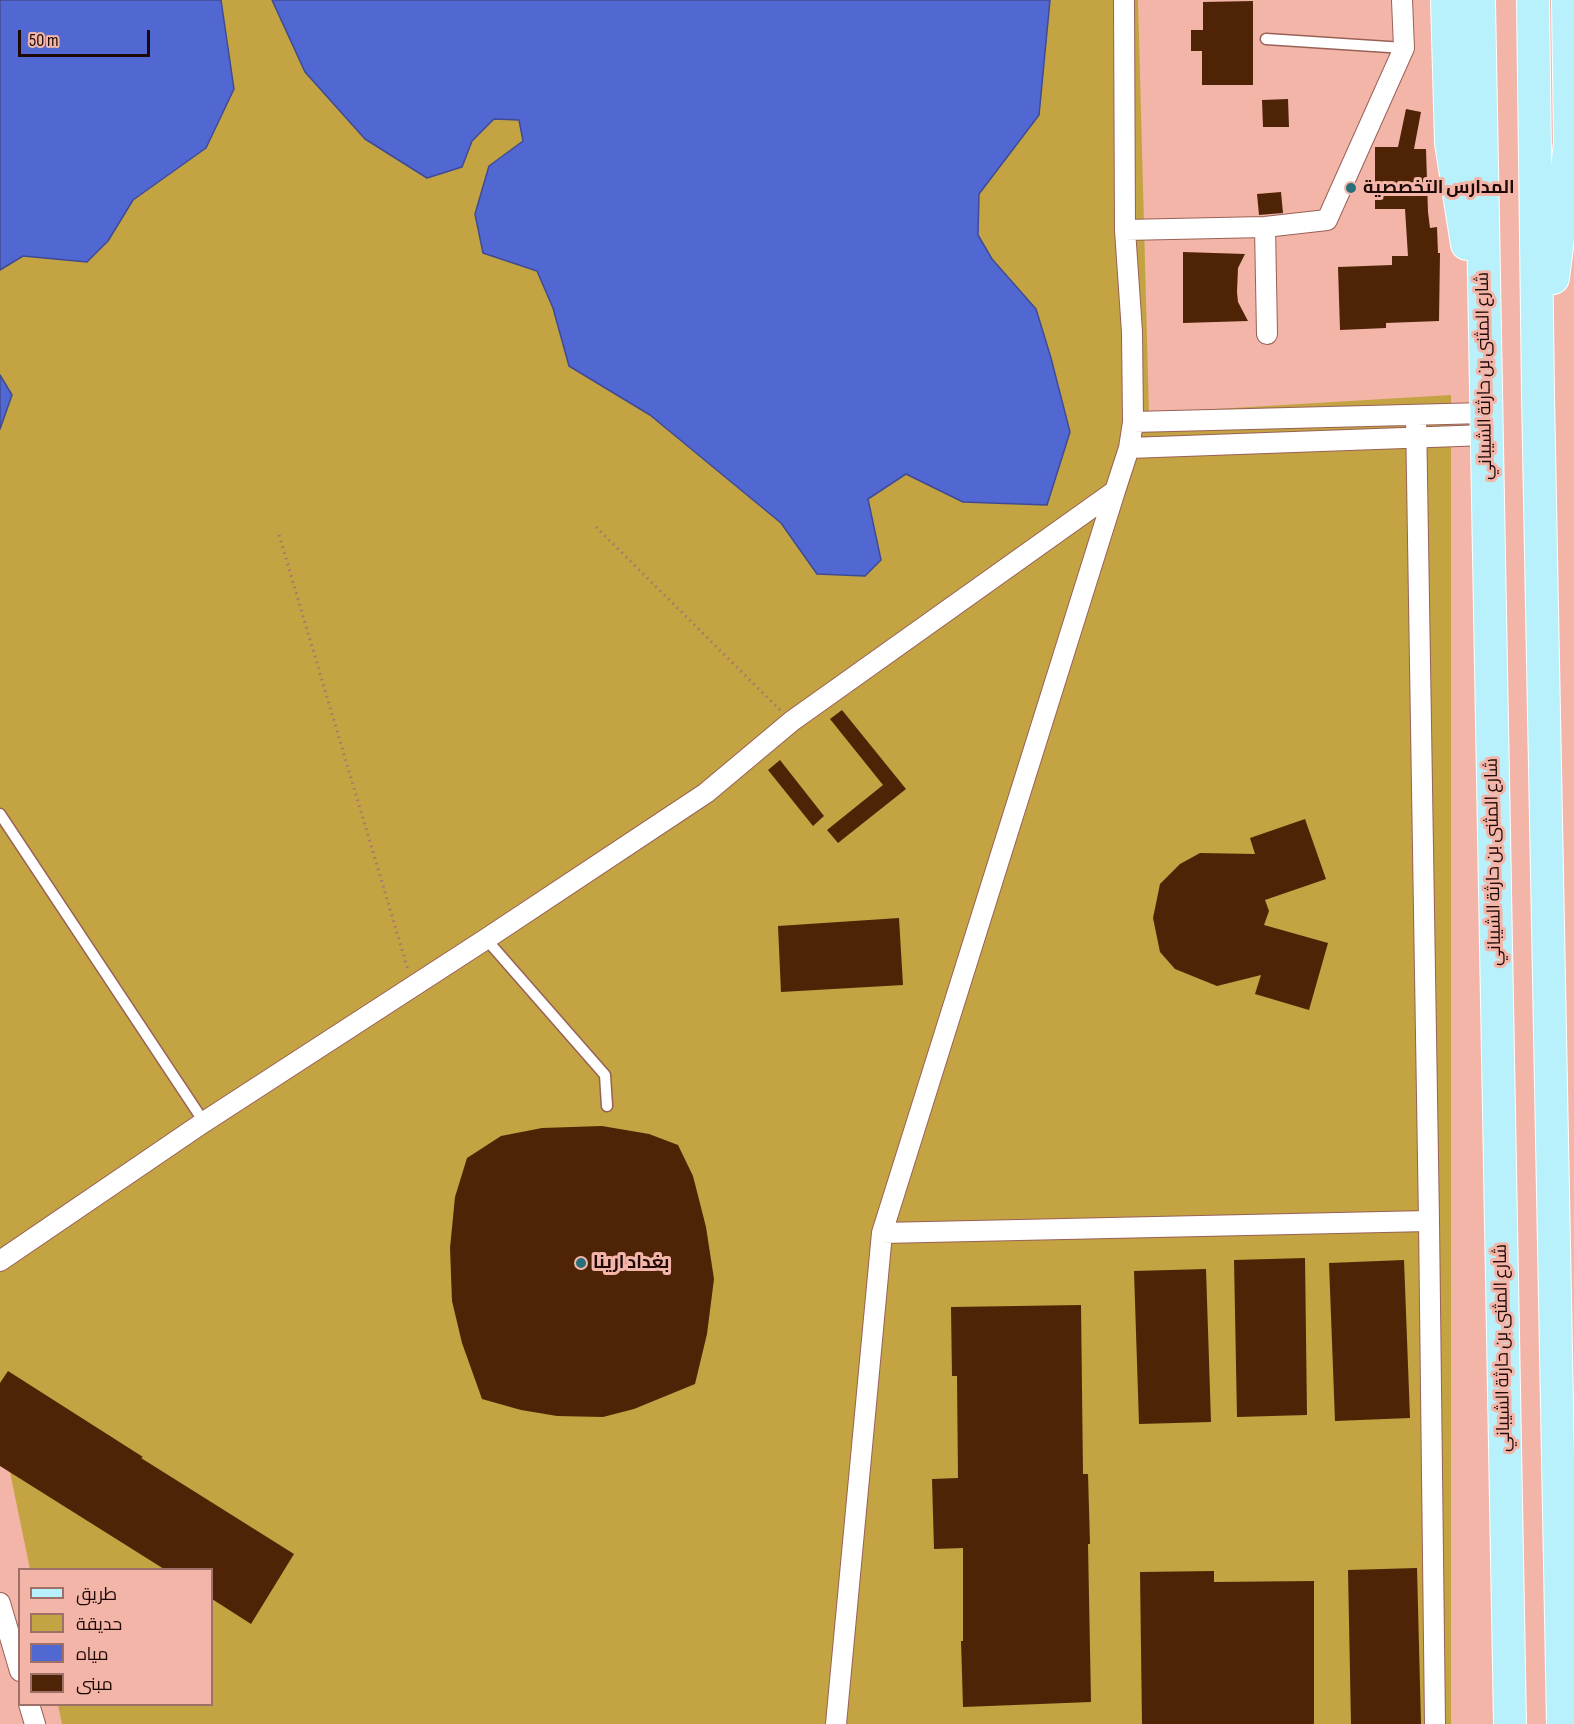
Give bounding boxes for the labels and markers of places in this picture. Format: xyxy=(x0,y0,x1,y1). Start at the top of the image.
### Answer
place label: المدارس التخصصية xyxy=(1363,177,1515,199)
marker: المدارس التخصصية xyxy=(1344,181,1358,195)
place label: بغداد ارينا xyxy=(593,1252,669,1274)
marker: بغداد ارينا xyxy=(574,1256,588,1270)

